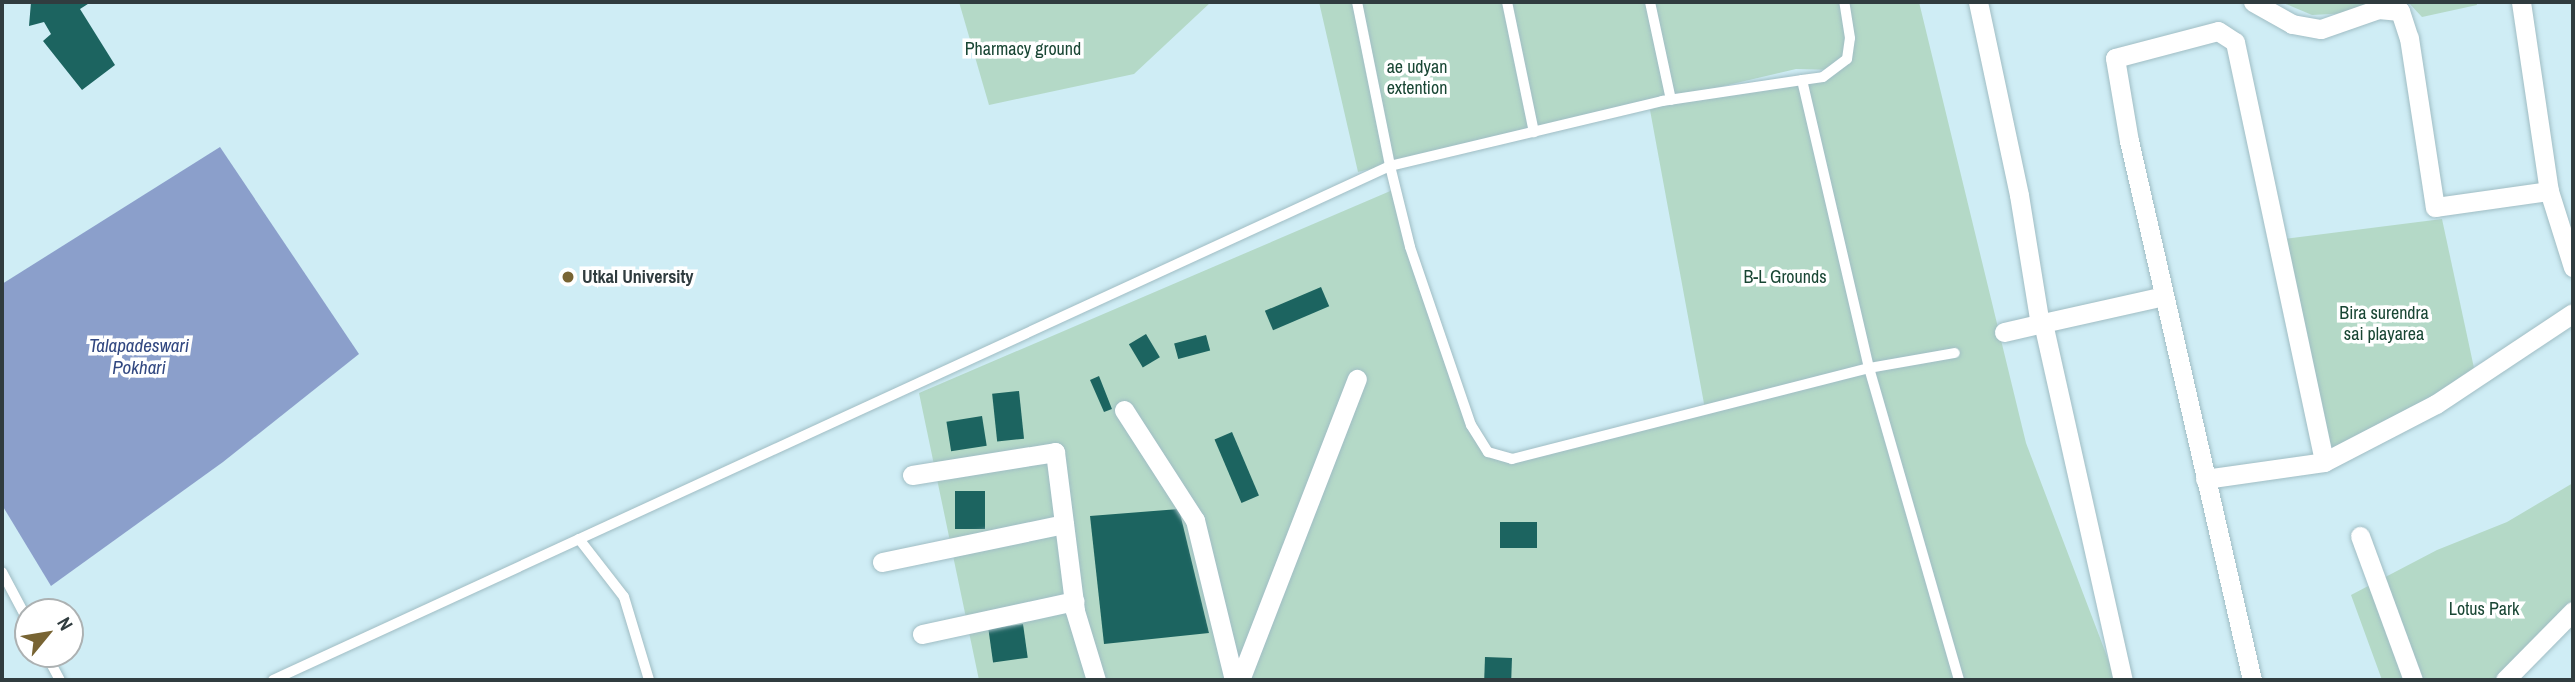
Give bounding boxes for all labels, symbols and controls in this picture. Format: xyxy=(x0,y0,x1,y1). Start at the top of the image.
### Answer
park label: Pharmacy ground xyxy=(965,38,1081,60)
park label: ae udyan extention xyxy=(1387,57,1447,100)
place label: Utkal University xyxy=(582,266,694,288)
park label: B-L Grounds xyxy=(1743,266,1827,288)
marker: Utkal University xyxy=(560,269,576,285)
park label: Bira surendra sai playarea xyxy=(2339,303,2429,346)
water label: Talapadeswari Pokhari xyxy=(89,335,189,379)
north arrow xyxy=(14,598,84,668)
park label: Lotus Park xyxy=(2449,598,2519,620)
text: N xyxy=(51,612,80,635)

